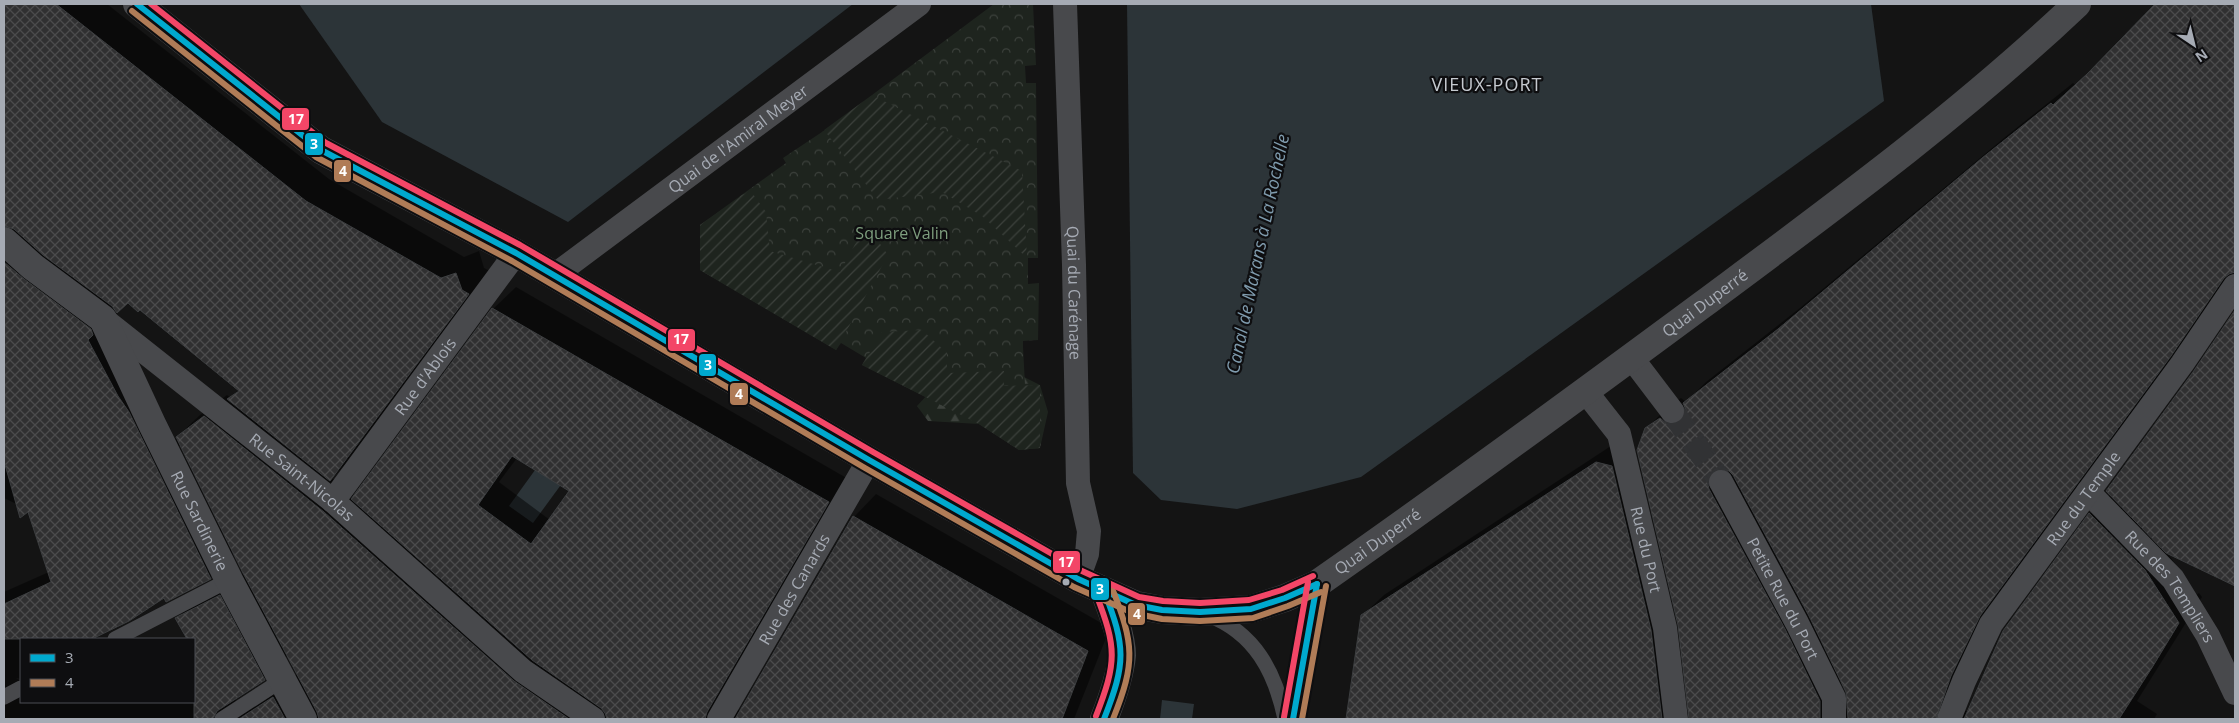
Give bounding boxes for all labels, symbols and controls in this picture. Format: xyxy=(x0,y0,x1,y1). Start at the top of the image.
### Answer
north arrow xyxy=(2169,20,2219,70)
text: N xyxy=(2192,45,2212,67)
district label: VIEUX-PORT xyxy=(1432,72,1542,96)
street label: Quai de l'Amiral Meyer xyxy=(663,79,813,198)
line badge: 17 xyxy=(281,107,310,131)
text: 17 xyxy=(288,109,304,128)
line badge: 3 xyxy=(304,132,324,156)
water label: Canal de Marans à La Rochelle xyxy=(1220,132,1294,376)
text: 3 xyxy=(310,134,318,153)
line badge: 4 xyxy=(333,159,352,183)
text: 4 xyxy=(339,161,347,180)
park label: Square Valin xyxy=(855,222,949,244)
street label: Quai du Carénage xyxy=(1062,225,1087,360)
street label: Quai Duperré xyxy=(1658,264,1752,342)
line badge: 17 xyxy=(667,328,696,352)
text: 17 xyxy=(673,329,689,348)
street label: Rue d'Ablois xyxy=(389,333,461,420)
line badge: 3 xyxy=(698,353,717,377)
text: 3 xyxy=(704,355,712,374)
line badge: 4 xyxy=(729,382,749,406)
text: 4 xyxy=(735,384,743,403)
street label: Rue Saint-Nicolas xyxy=(245,428,359,526)
street label: Rue du Temple xyxy=(2041,447,2125,550)
street label: Rue Sardinerie xyxy=(166,467,234,575)
street label: Quai Duperré xyxy=(1330,503,1425,580)
street label: Rue du Port xyxy=(1625,504,1667,595)
street label: Rue des Templiers xyxy=(2120,525,2221,646)
street label: Rue des Canards xyxy=(753,530,835,649)
street label: Petite Rue du Port xyxy=(1742,533,1824,664)
line badge: 17 xyxy=(1052,550,1081,574)
text: 17 xyxy=(1058,552,1074,571)
unlabelled marker xyxy=(1061,577,1071,587)
line badge: 3 xyxy=(1090,577,1110,601)
text: 3 xyxy=(1096,579,1104,598)
line badge: 4 xyxy=(1127,602,1146,626)
text: 4 xyxy=(1133,604,1141,623)
legend xyxy=(20,638,195,703)
text: 3 xyxy=(65,647,74,667)
text: 4 xyxy=(65,672,74,692)

